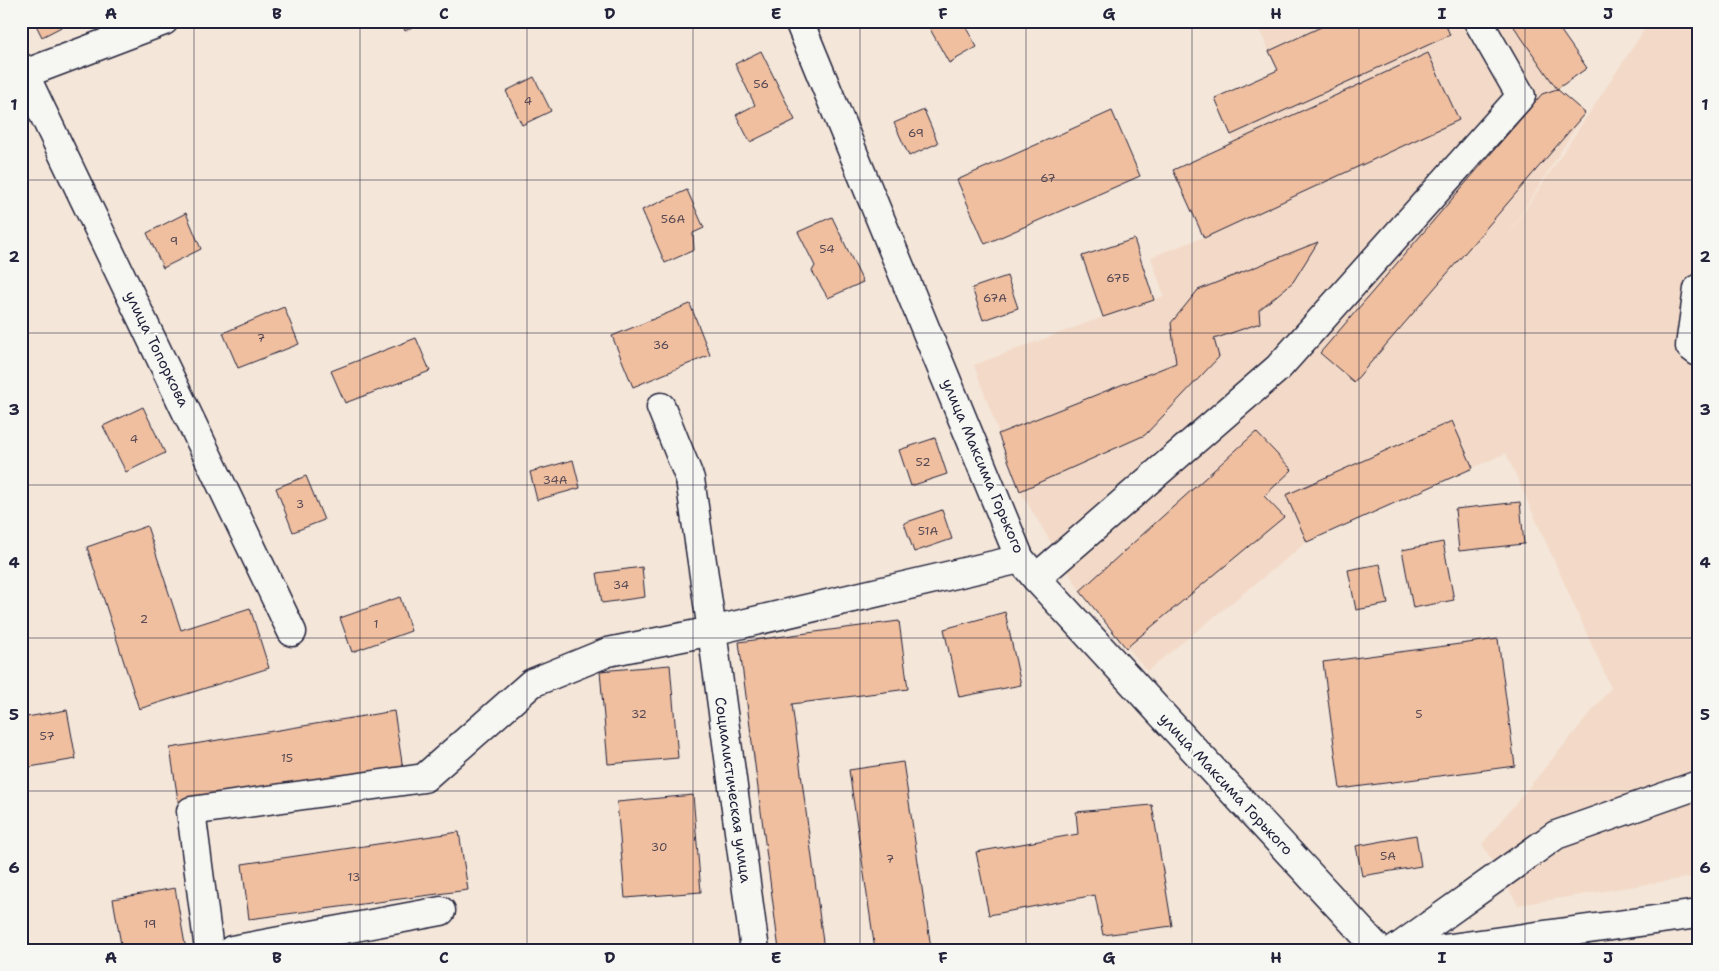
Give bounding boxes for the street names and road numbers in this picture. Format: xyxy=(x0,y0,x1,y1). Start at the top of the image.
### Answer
street label: улица Топоркова xyxy=(120,288,194,411)
street label: улица Максима Горького xyxy=(937,376,1029,556)
street label: Социалистическая улица xyxy=(710,696,756,885)
street label: улица Максима Горького xyxy=(1155,708,1297,860)

